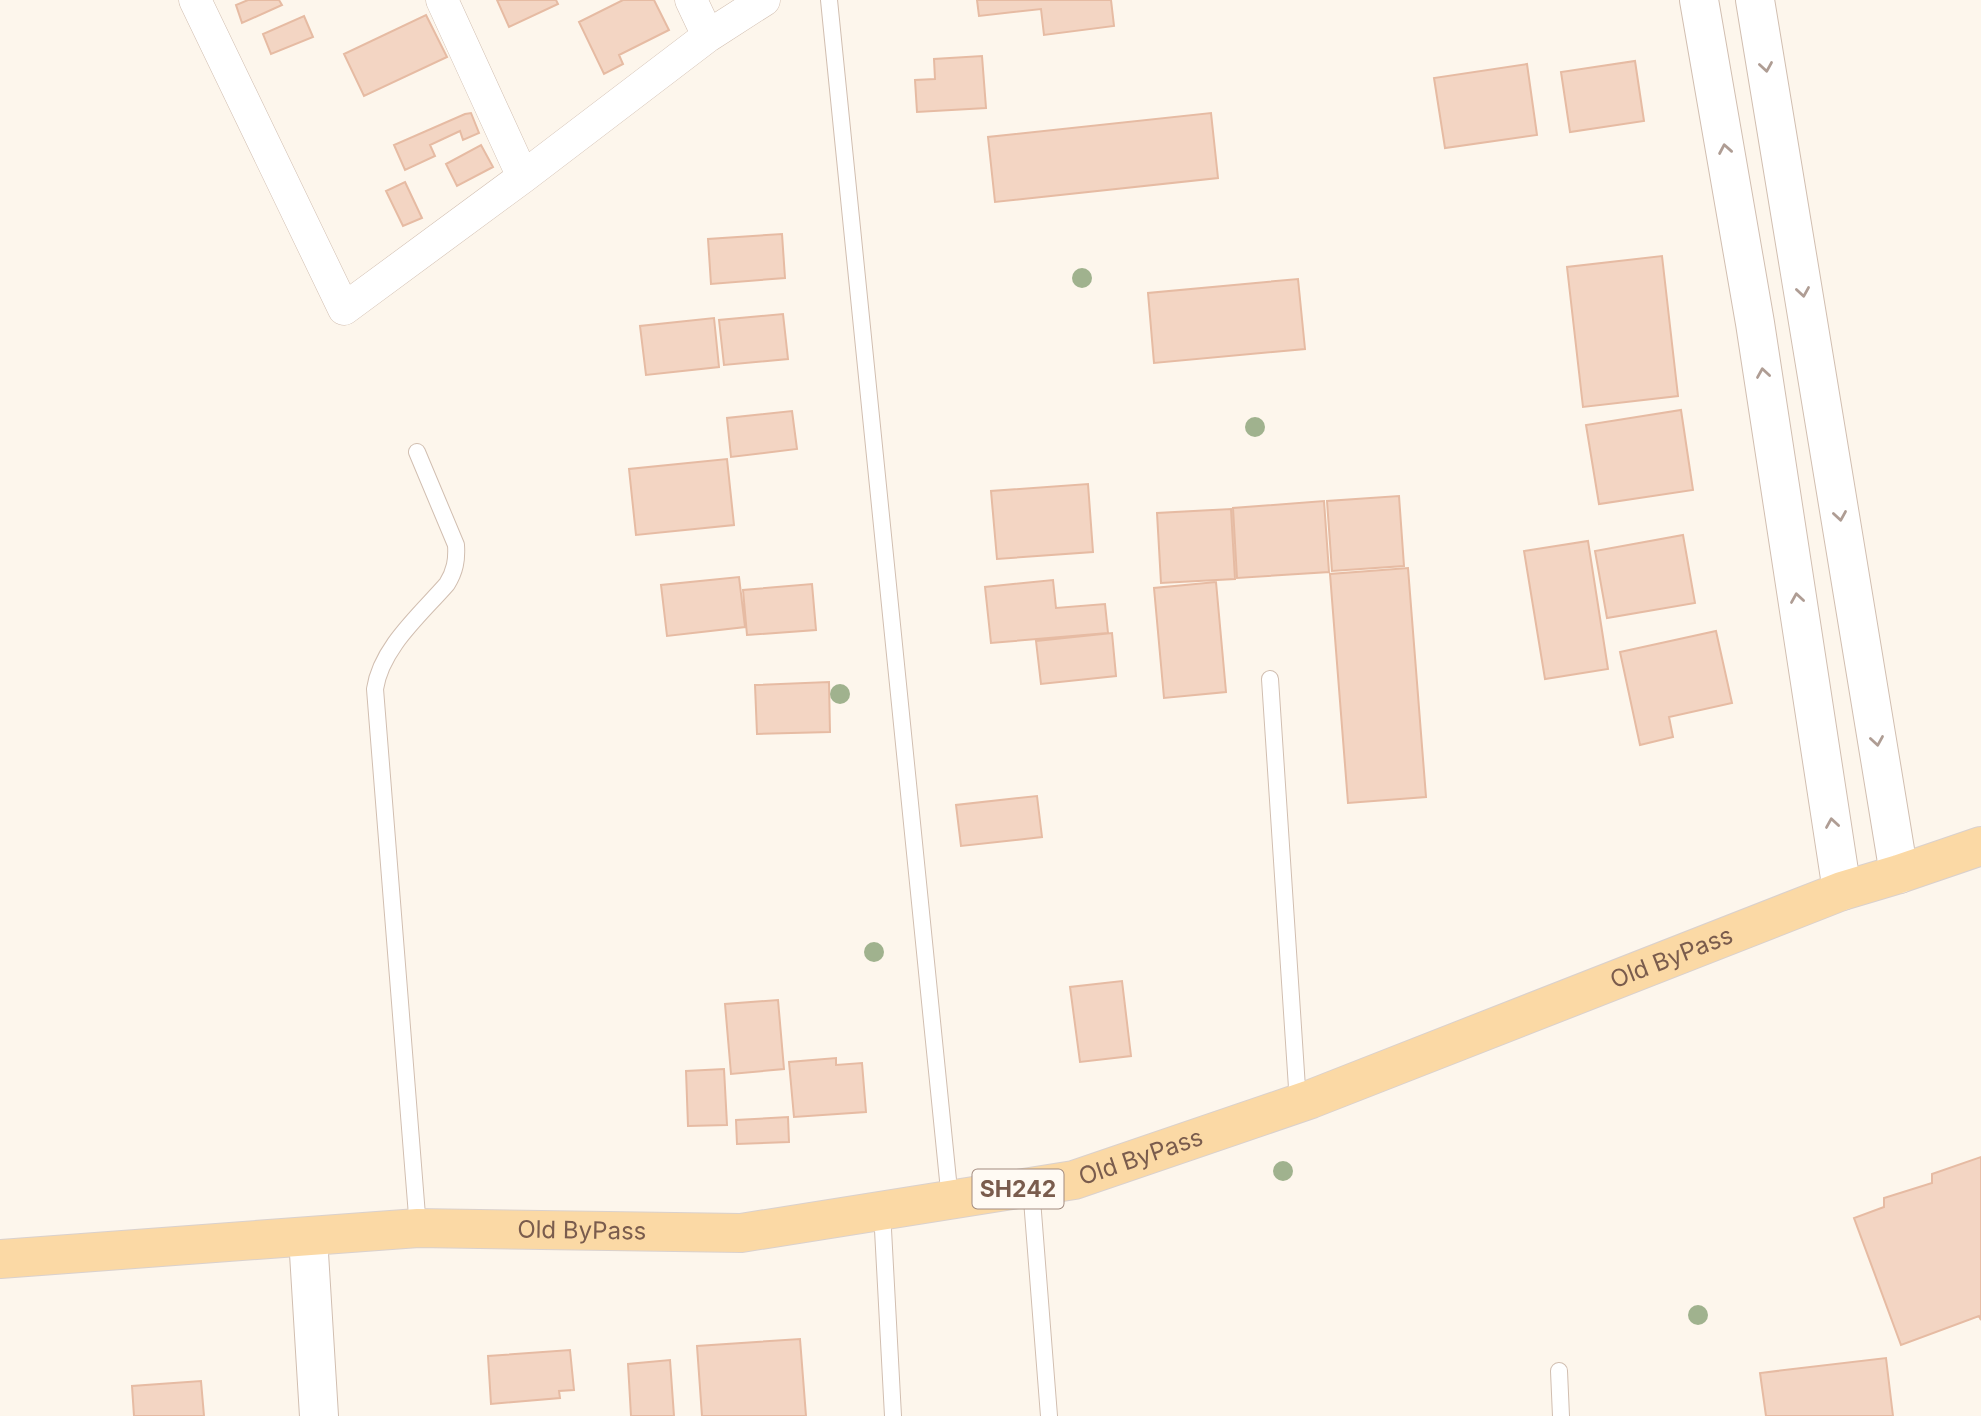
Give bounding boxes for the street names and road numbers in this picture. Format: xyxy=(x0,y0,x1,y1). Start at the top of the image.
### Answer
street label: Old ByPass xyxy=(1606,920,1737,994)
street label: Old ByPass xyxy=(1075,1122,1206,1191)
road number: SH242 xyxy=(972,1170,1064,1208)
street label: Old ByPass xyxy=(517,1215,647,1246)

